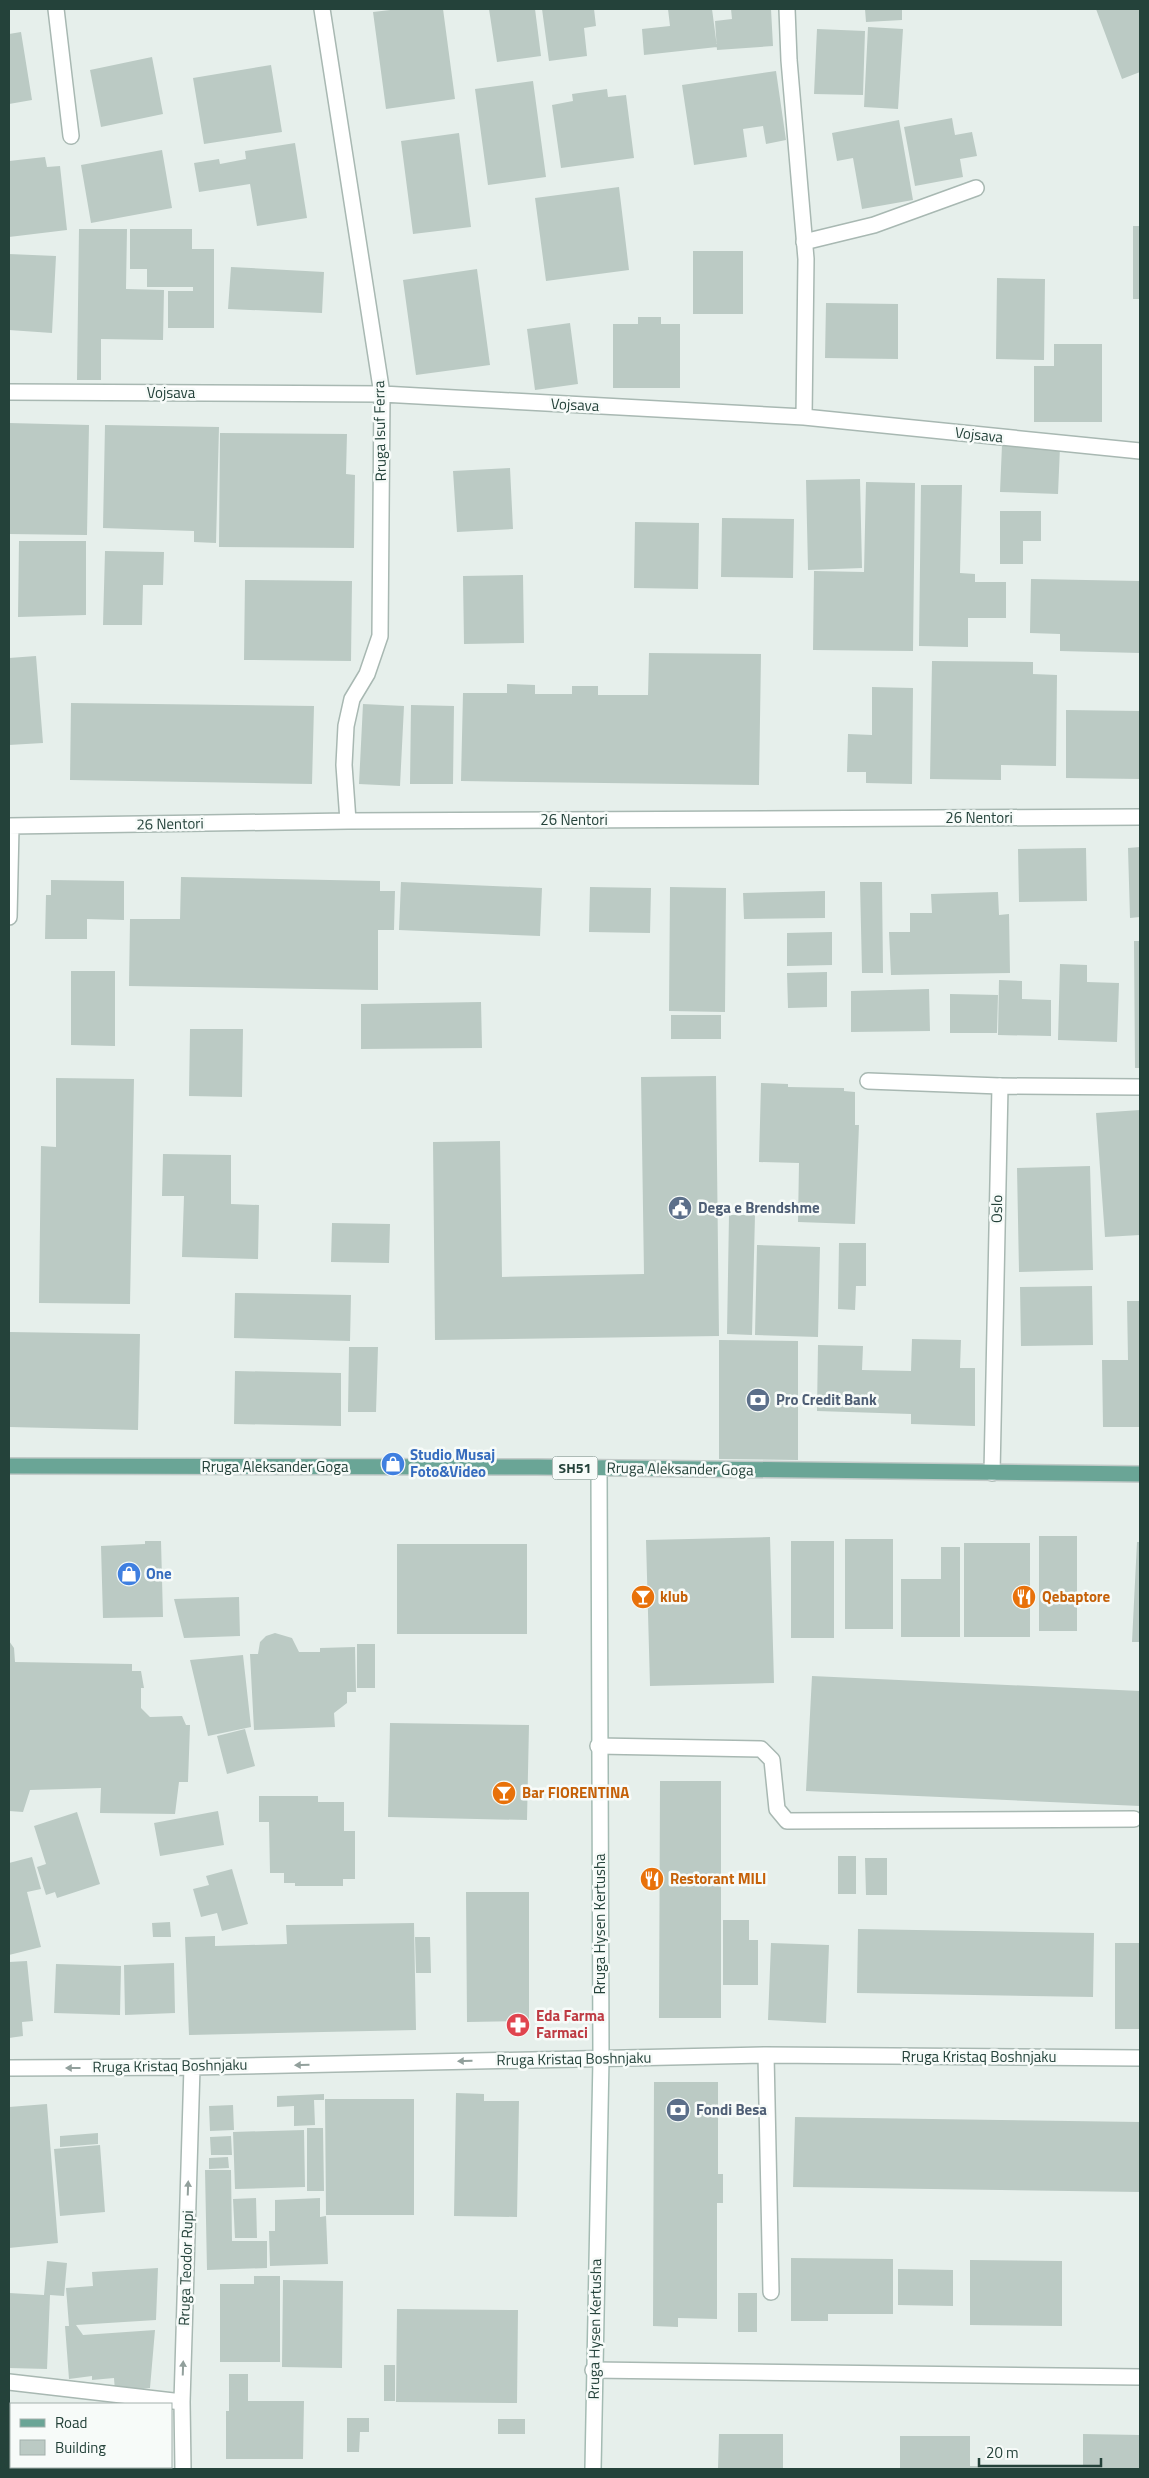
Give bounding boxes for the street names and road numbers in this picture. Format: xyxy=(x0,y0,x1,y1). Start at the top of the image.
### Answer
street label: Rruga Isuf Ferra xyxy=(367,380,392,482)
street label: Vojsava xyxy=(147,381,196,404)
street label: Vojsava xyxy=(550,392,600,417)
street label: Vojsava xyxy=(954,421,1005,449)
street label: 26 Nentori xyxy=(945,806,1013,829)
street label: 26 Nentori xyxy=(540,808,608,831)
street label: 26 Nentori xyxy=(136,811,204,836)
street label: Oslo xyxy=(985,1195,1008,1223)
street label: Rruga Aleksander Goga xyxy=(201,1455,349,1478)
road number: SH51 xyxy=(552,1456,598,1480)
street label: Rruga Aleksander Goga xyxy=(606,1456,754,1481)
street label: Rruga Hysen Kertusha xyxy=(588,1853,611,1994)
street label: Rruga Kristaq Boshnjaku xyxy=(901,2045,1057,2068)
street label: Rruga Kristaq Boshnjaku xyxy=(496,2046,652,2071)
street label: Rruga Kristaq Boshnjaku xyxy=(92,2053,248,2078)
street label: Rruga Teodor Rupi xyxy=(172,2210,199,2326)
street label: Rruga Hysen Kertusha xyxy=(582,2258,607,2400)

